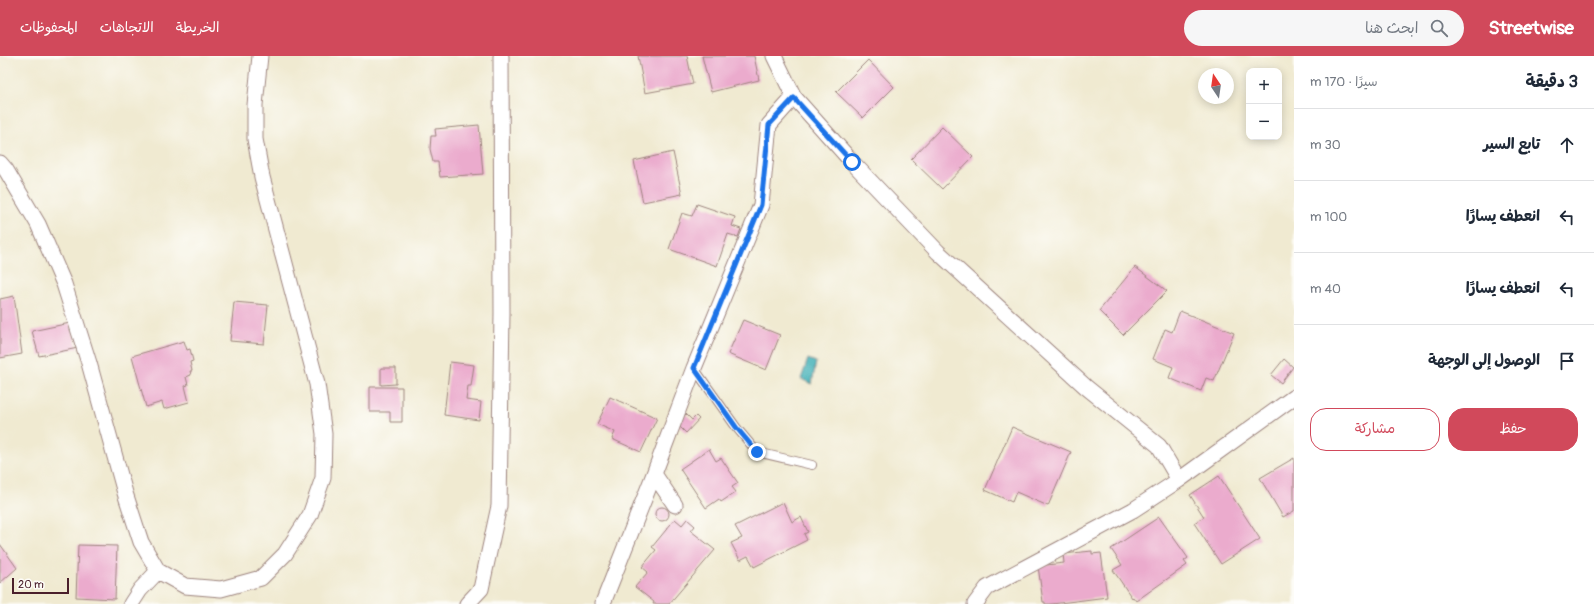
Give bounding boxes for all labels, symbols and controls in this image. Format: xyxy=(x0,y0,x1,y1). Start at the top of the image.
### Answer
search box xyxy=(1184,10,1464,46)
text: Streetwise xyxy=(1488,16,1574,40)
icon: search xyxy=(1428,17,1450,39)
text: المحفوظات xyxy=(20,19,78,36)
text: الاتجاهات xyxy=(100,19,154,36)
text: الخريطة xyxy=(176,19,219,36)
text: ابحث هنا xyxy=(1365,19,1418,38)
north arrow xyxy=(1198,68,1234,104)
map controls xyxy=(1246,68,1282,140)
button: + xyxy=(1246,68,1282,104)
text: 3 دقيقة xyxy=(1526,71,1578,92)
text: سيرًا · 170 m xyxy=(1310,74,1378,90)
button: − xyxy=(1246,104,1282,140)
icon: ahead xyxy=(1556,134,1578,156)
text: تابع السير xyxy=(1483,135,1540,154)
text: 30 m xyxy=(1310,137,1341,153)
route start xyxy=(843,153,861,171)
icon: left xyxy=(1556,206,1578,228)
text: انعطف يسارًا xyxy=(1466,207,1540,226)
text: 100 m xyxy=(1310,209,1347,225)
icon: left xyxy=(1556,278,1578,300)
text: انعطف يسارًا xyxy=(1466,279,1540,298)
text: 40 m xyxy=(1310,281,1341,297)
icon: arrive xyxy=(1556,350,1578,372)
text: الوصول إلى الوجهة xyxy=(1428,351,1540,370)
button: مشاركة xyxy=(1310,408,1440,451)
button: حفظ xyxy=(1448,408,1578,451)
route end xyxy=(748,443,766,461)
scale bar xyxy=(12,576,69,595)
text: 20 m xyxy=(18,578,44,591)

